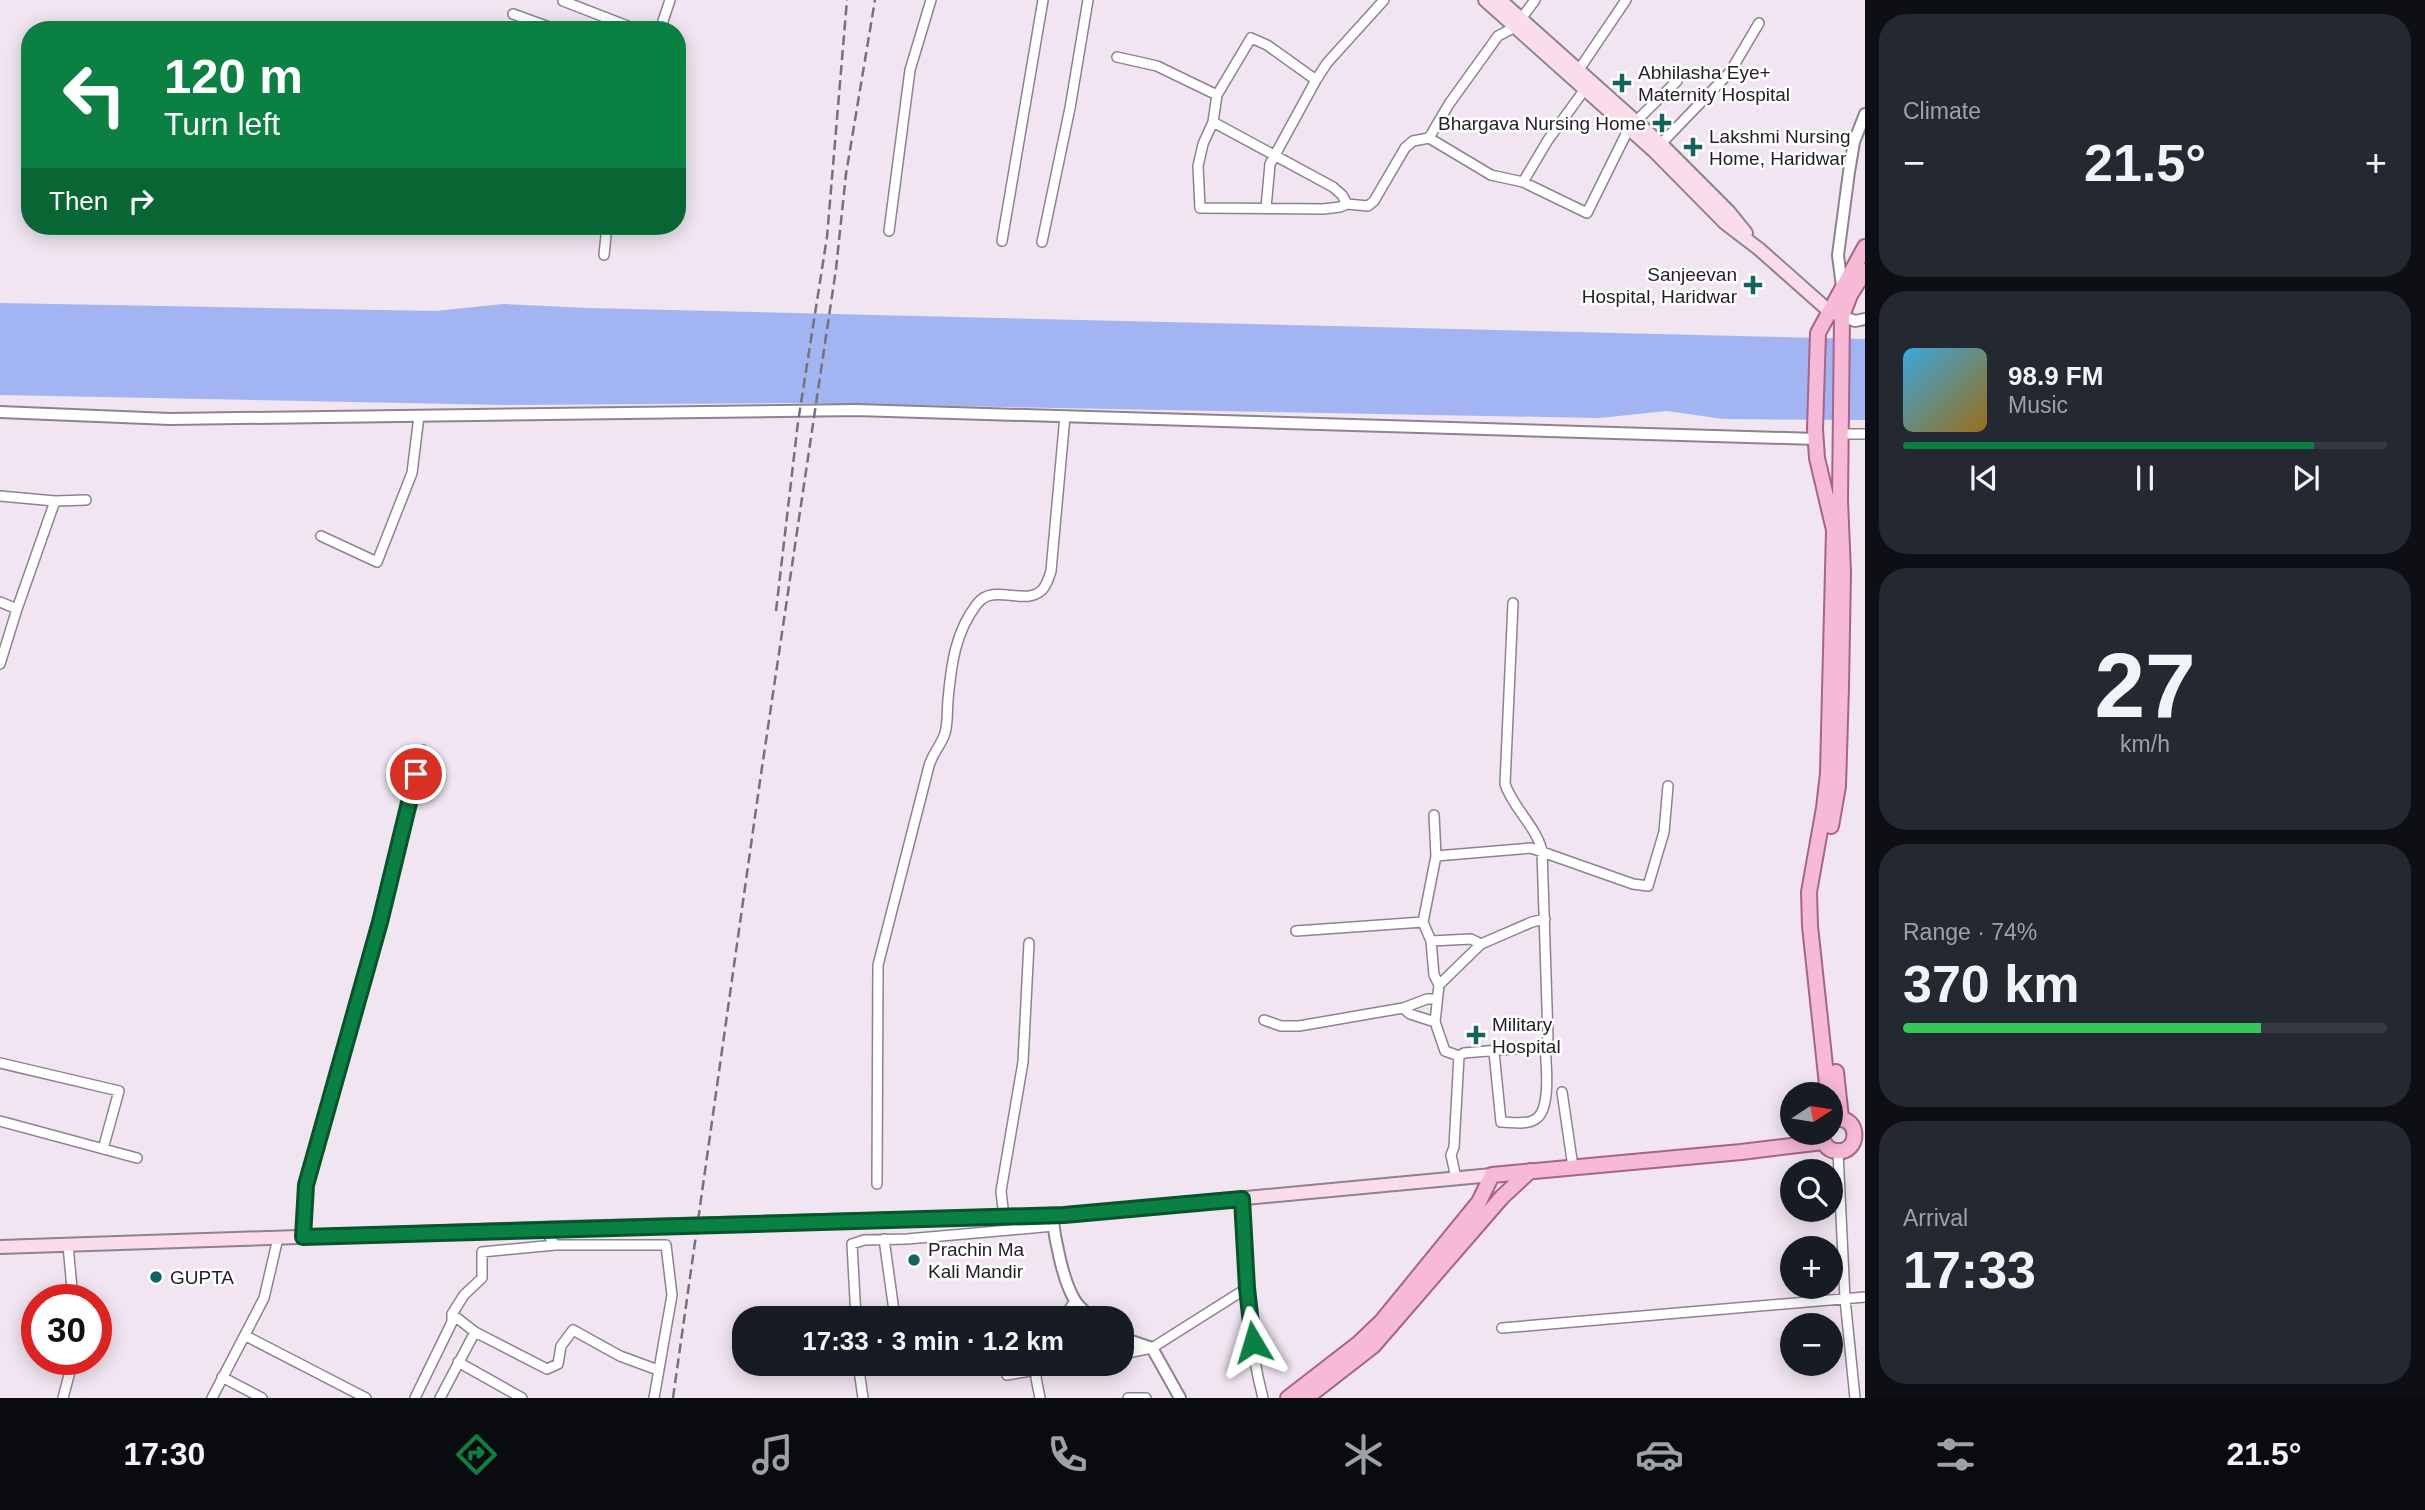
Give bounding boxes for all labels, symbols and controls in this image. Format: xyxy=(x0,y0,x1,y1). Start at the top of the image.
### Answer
icon: left xyxy=(49,49,140,140)
text: 120 m xyxy=(164,49,303,103)
place label: Abhilasha Eye+ Maternity Hospital xyxy=(1638,62,1790,105)
marker: Abhilasha Eye+ Maternity Hospital xyxy=(1612,73,1632,93)
text: Climate xyxy=(1903,98,1981,124)
text: Turn left xyxy=(164,106,280,142)
place label: Bhargava Nursing Home xyxy=(1438,113,1646,134)
marker: Bhargava Nursing Home xyxy=(1652,113,1672,133)
place label: Lakshmi Nursing Home, Haridwar xyxy=(1709,126,1851,169)
text: 21.5° xyxy=(2084,134,2206,192)
marker: Lakshmi Nursing Home, Haridwar xyxy=(1683,137,1703,157)
text: − xyxy=(1903,142,1925,184)
text: + xyxy=(2365,142,2387,184)
icon: right xyxy=(122,182,160,220)
text: Then xyxy=(49,186,108,216)
place label: Sanjeevan Hospital, Haridwar xyxy=(1582,264,1738,307)
marker: Sanjeevan Hospital, Haridwar xyxy=(1743,275,1763,295)
text: 98.9 FM xyxy=(2008,361,2103,391)
text: Music xyxy=(2008,392,2068,418)
icon: previous xyxy=(1965,459,2003,497)
icon: pause xyxy=(2126,459,2164,497)
icon: next xyxy=(2287,459,2325,497)
text: 27 xyxy=(2094,635,2196,736)
text: km/h xyxy=(2120,731,2170,757)
pin xyxy=(386,744,446,804)
icon: arrive xyxy=(397,755,435,793)
text: Range · 74% xyxy=(1903,919,2037,945)
text: 370 km xyxy=(1903,955,2079,1013)
place label: Military Hospital xyxy=(1492,1014,1561,1057)
marker: Military Hospital xyxy=(1466,1025,1486,1045)
north arrow xyxy=(1780,1082,1843,1144)
map controls xyxy=(1780,1082,1843,1376)
button: search xyxy=(1780,1159,1843,1222)
text: Arrival xyxy=(1903,1205,1968,1231)
button: + xyxy=(1780,1236,1843,1299)
place label: Prachin Ma Kali Mandir xyxy=(928,1239,1025,1282)
text: 17:33 xyxy=(1903,1241,2036,1299)
marker: Prachin Ma Kali Mandir xyxy=(906,1252,922,1268)
place label: GUPTA xyxy=(170,1267,234,1288)
marker: GUPTA xyxy=(148,1269,164,1285)
speed limit sign: 30 xyxy=(21,1284,112,1375)
position arrow xyxy=(1216,1305,1290,1379)
button: − xyxy=(1780,1313,1843,1376)
text: 17:33 · 3 min · 1.2 km xyxy=(802,1326,1064,1356)
icon: directions xyxy=(452,1430,501,1479)
icon: music xyxy=(748,1430,797,1479)
icon: phone xyxy=(1043,1430,1092,1479)
icon: climate xyxy=(1339,1430,1388,1479)
icon: car xyxy=(1635,1430,1684,1479)
icon: filters xyxy=(1931,1430,1980,1479)
text: 17:30 xyxy=(123,1436,205,1472)
text: 21.5° xyxy=(2226,1436,2302,1472)

